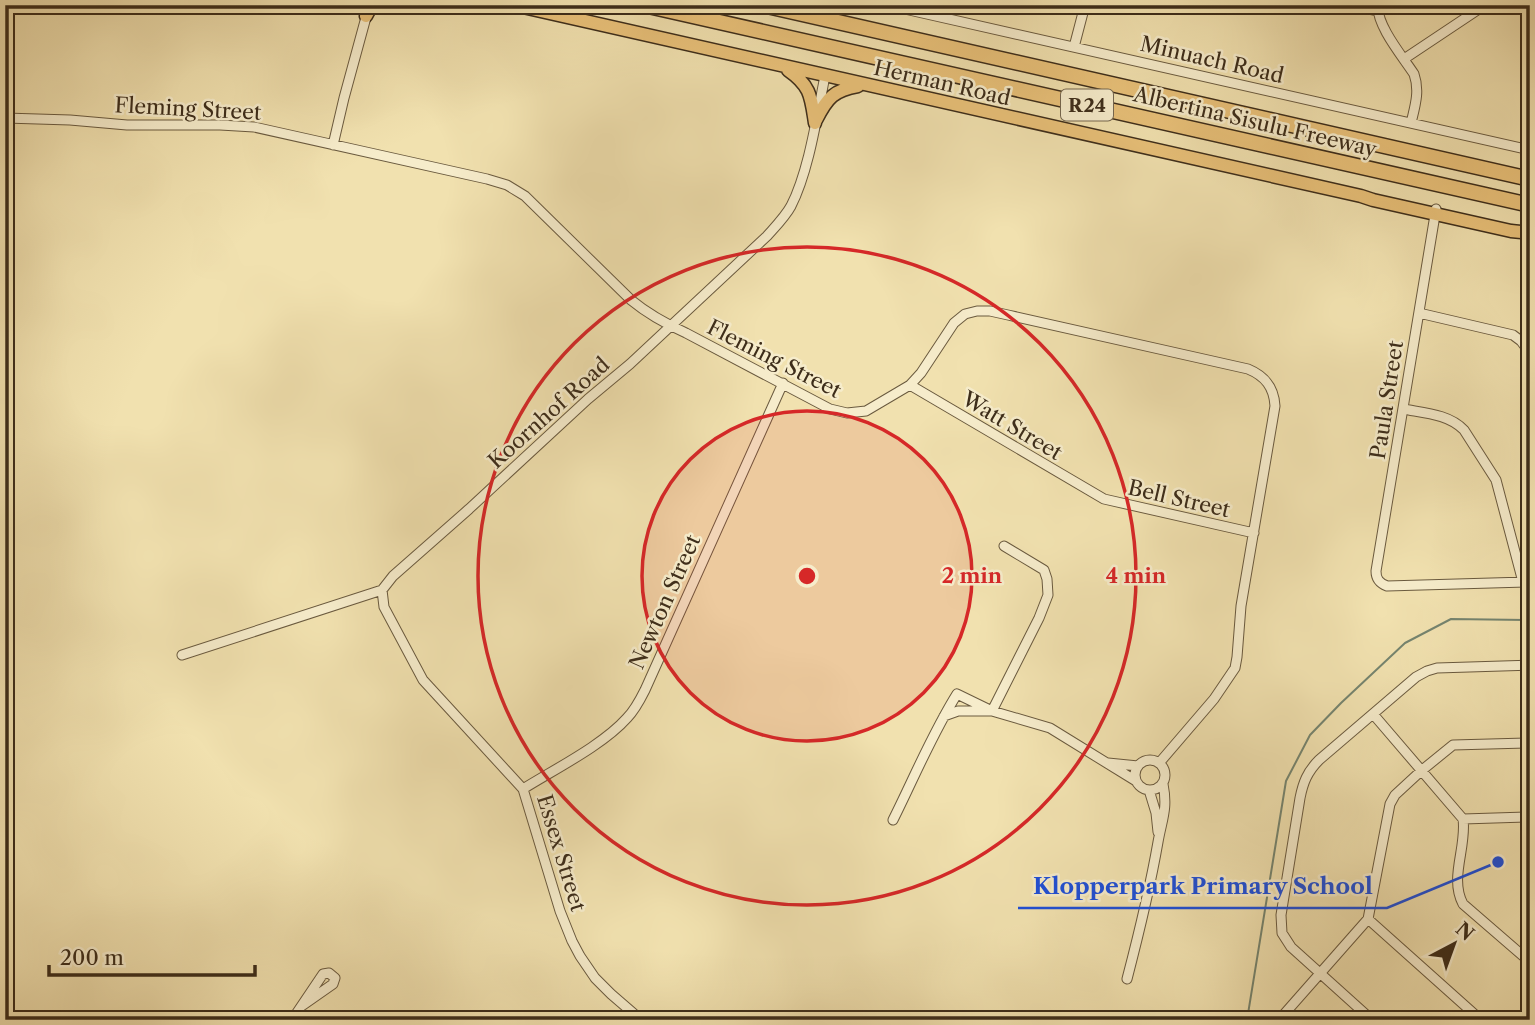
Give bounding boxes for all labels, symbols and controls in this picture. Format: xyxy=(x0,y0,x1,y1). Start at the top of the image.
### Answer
street label: Minuach Road xyxy=(1138,31,1286,88)
street label: Herman Road xyxy=(871,55,1013,110)
street label: Albertina Sisulu Freeway xyxy=(1130,81,1379,162)
road number: R24 xyxy=(1061,90,1113,120)
street label: Fleming Street xyxy=(114,92,263,125)
street label: Fleming Street xyxy=(703,314,846,403)
street label: Paula Street xyxy=(1365,338,1408,461)
street label: Koornhof Road xyxy=(483,352,615,474)
street label: Watt Street xyxy=(957,385,1067,465)
street label: Bell Street xyxy=(1126,475,1233,523)
street label: Newton Street xyxy=(624,530,706,673)
text: 2 min xyxy=(942,563,1003,588)
text: 4 min xyxy=(1106,563,1167,588)
centre of rings xyxy=(795,564,819,588)
street label: Essex Street xyxy=(532,791,591,915)
callout: Klopperpark Primary School xyxy=(1018,864,1387,908)
text: Klopperpark Primary School xyxy=(1033,872,1373,900)
north arrow xyxy=(1420,909,1490,979)
text: N xyxy=(1451,917,1479,946)
scale bar xyxy=(49,934,256,978)
text: 200 m xyxy=(60,945,124,970)

